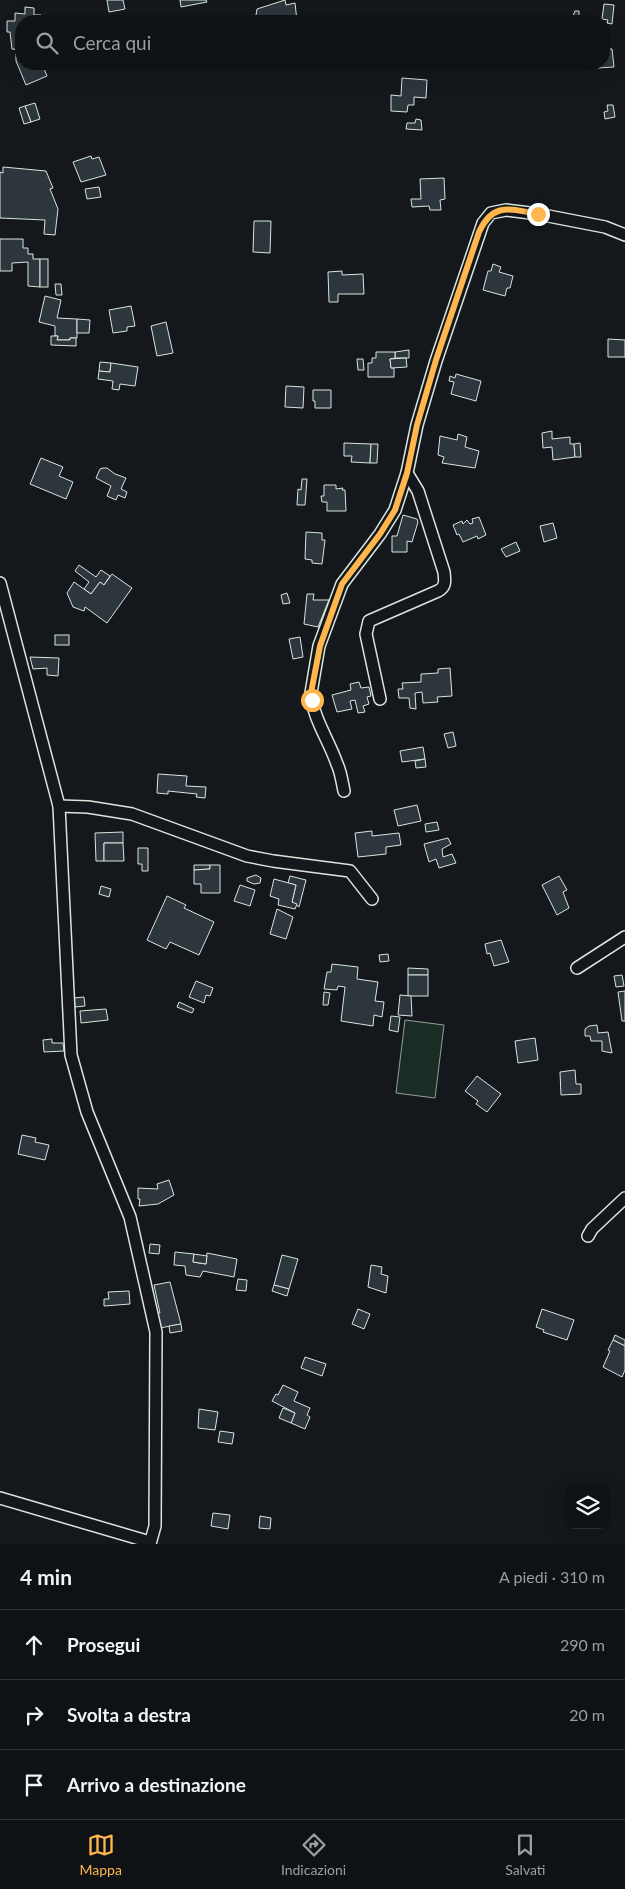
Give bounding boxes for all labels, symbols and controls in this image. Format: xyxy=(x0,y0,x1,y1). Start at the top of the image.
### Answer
search box xyxy=(15,15,610,70)
icon: search xyxy=(33,29,61,57)
text: Cerca qui xyxy=(73,31,151,54)
route end xyxy=(527,203,550,226)
route start xyxy=(301,689,324,712)
map controls xyxy=(565,1484,610,1529)
button: layers xyxy=(565,1484,610,1529)
text: 4 min xyxy=(20,1564,72,1589)
text: A piedi · 310 m xyxy=(499,1567,605,1586)
icon: ahead xyxy=(20,1631,48,1659)
text: Prosegui xyxy=(67,1633,140,1656)
text: 290 m xyxy=(560,1635,605,1654)
icon: right xyxy=(20,1701,48,1729)
text: Svolta a destra xyxy=(67,1703,191,1726)
text: 20 m xyxy=(569,1705,605,1724)
icon: arrive xyxy=(20,1771,48,1799)
text: Arrivo a destinazione xyxy=(67,1773,246,1796)
tab: Mappa xyxy=(79,1831,122,1878)
tab: Indicazioni xyxy=(281,1831,346,1878)
tab: Salvati xyxy=(505,1831,545,1878)

